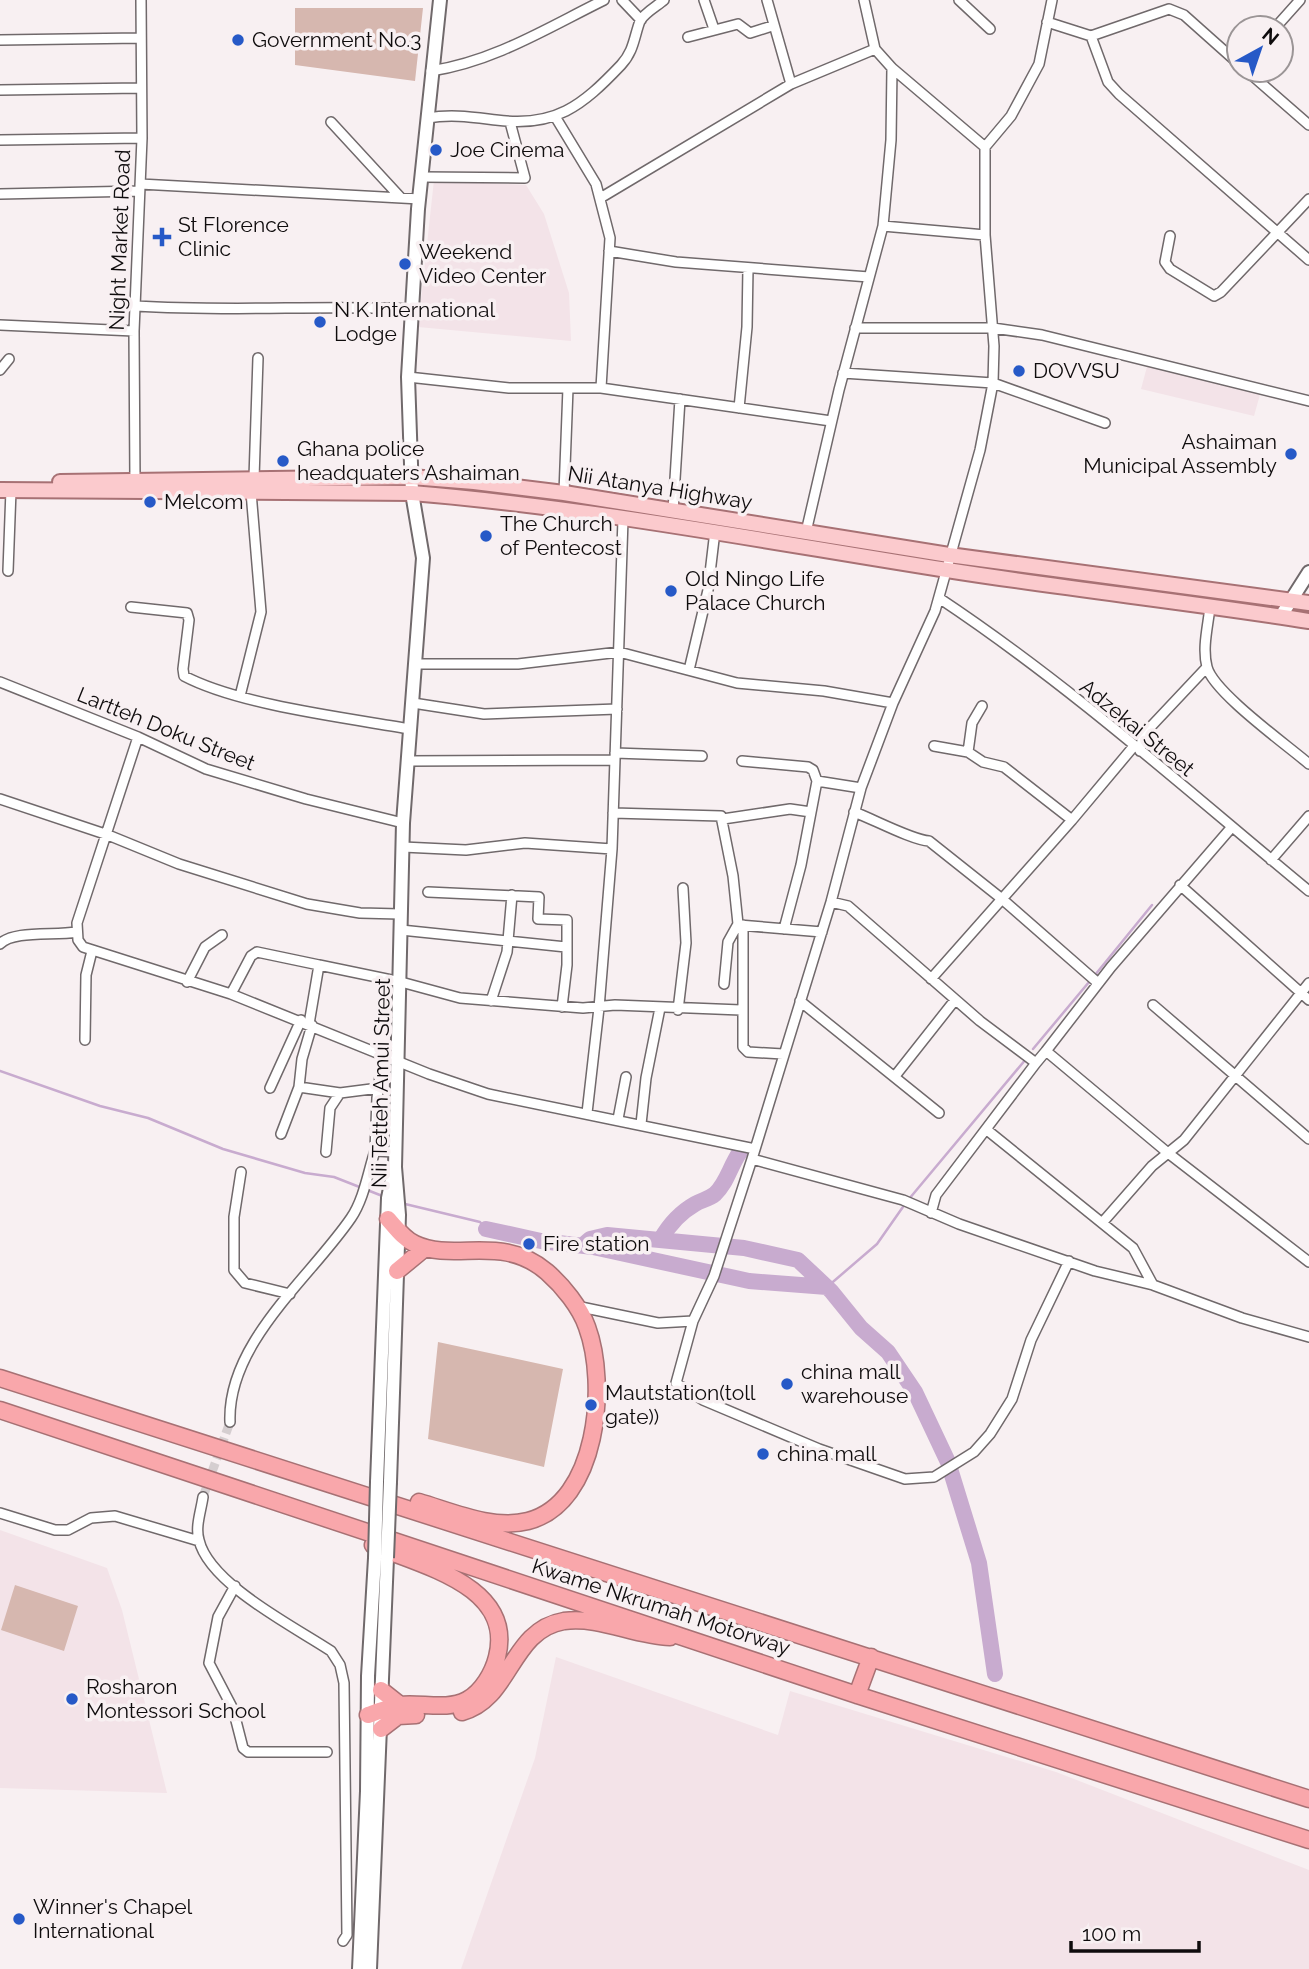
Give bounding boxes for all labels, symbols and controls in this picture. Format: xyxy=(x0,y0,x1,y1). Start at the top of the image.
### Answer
north arrow xyxy=(1225,14,1295,84)
text: N xyxy=(1258,23,1284,49)
place label: Government No.3 xyxy=(252,27,421,52)
marker: Government No.3 xyxy=(230,32,246,48)
place label: Joe Cinema xyxy=(450,137,564,162)
marker: Joe Cinema xyxy=(428,142,444,158)
street label: Night Market Road xyxy=(104,149,135,331)
place label: St Florence Clinic xyxy=(178,212,289,261)
marker: St Florence Clinic xyxy=(152,227,172,247)
place label: Weekend Video Center xyxy=(419,239,547,288)
marker: Weekend Video Center xyxy=(397,256,413,272)
place label: N K International Lodge xyxy=(334,297,495,346)
marker: N K International Lodge xyxy=(312,314,328,330)
place label: DOVVSU xyxy=(1033,358,1120,383)
marker: DOVVSU xyxy=(1011,363,1027,379)
place label: Ashaiman Municipal Assembly xyxy=(1083,429,1277,478)
place label: Ghana police headquaters Ashaiman xyxy=(297,436,520,485)
marker: Ashaiman Municipal Assembly xyxy=(1283,446,1299,462)
marker: Ghana police headquaters Ashaiman xyxy=(275,453,291,469)
street label: Nii Atanya Highway xyxy=(566,461,754,514)
place label: Melcom xyxy=(164,489,244,514)
marker: Melcom xyxy=(142,494,158,510)
place label: The Church of Pentecost xyxy=(500,511,622,560)
marker: The Church of Pentecost xyxy=(478,528,494,544)
place label: Old Ningo Life Palace Church xyxy=(685,566,826,615)
marker: Old Ningo Life Palace Church xyxy=(663,583,679,599)
street label: Adzekai Street xyxy=(1075,674,1200,781)
street label: Lartteh Doku Street xyxy=(74,681,259,776)
street label: Nii Tetteh Amui Street xyxy=(366,978,395,1188)
place label: Fire station xyxy=(543,1231,650,1256)
marker: Fire station xyxy=(521,1236,537,1252)
place label: china mall warehouse xyxy=(801,1359,908,1408)
marker: china mall warehouse xyxy=(779,1376,795,1392)
place label: Mautstation(toll gate)) xyxy=(605,1380,756,1429)
marker: Mautstation(toll gate)) xyxy=(583,1397,599,1413)
place label: china mall xyxy=(777,1441,877,1466)
marker: china mall xyxy=(755,1446,771,1462)
street label: Kwame Nkrumah Motorway xyxy=(529,1553,793,1660)
place label: Rosharon Montessori School xyxy=(86,1674,266,1723)
marker: Rosharon Montessori School xyxy=(64,1691,80,1707)
place label: Winner's Chapel International xyxy=(33,1894,193,1943)
scale bar xyxy=(1071,1910,1199,1954)
marker: Winner's Chapel International xyxy=(11,1911,27,1927)
text: 100 m xyxy=(1082,1921,1141,1946)

